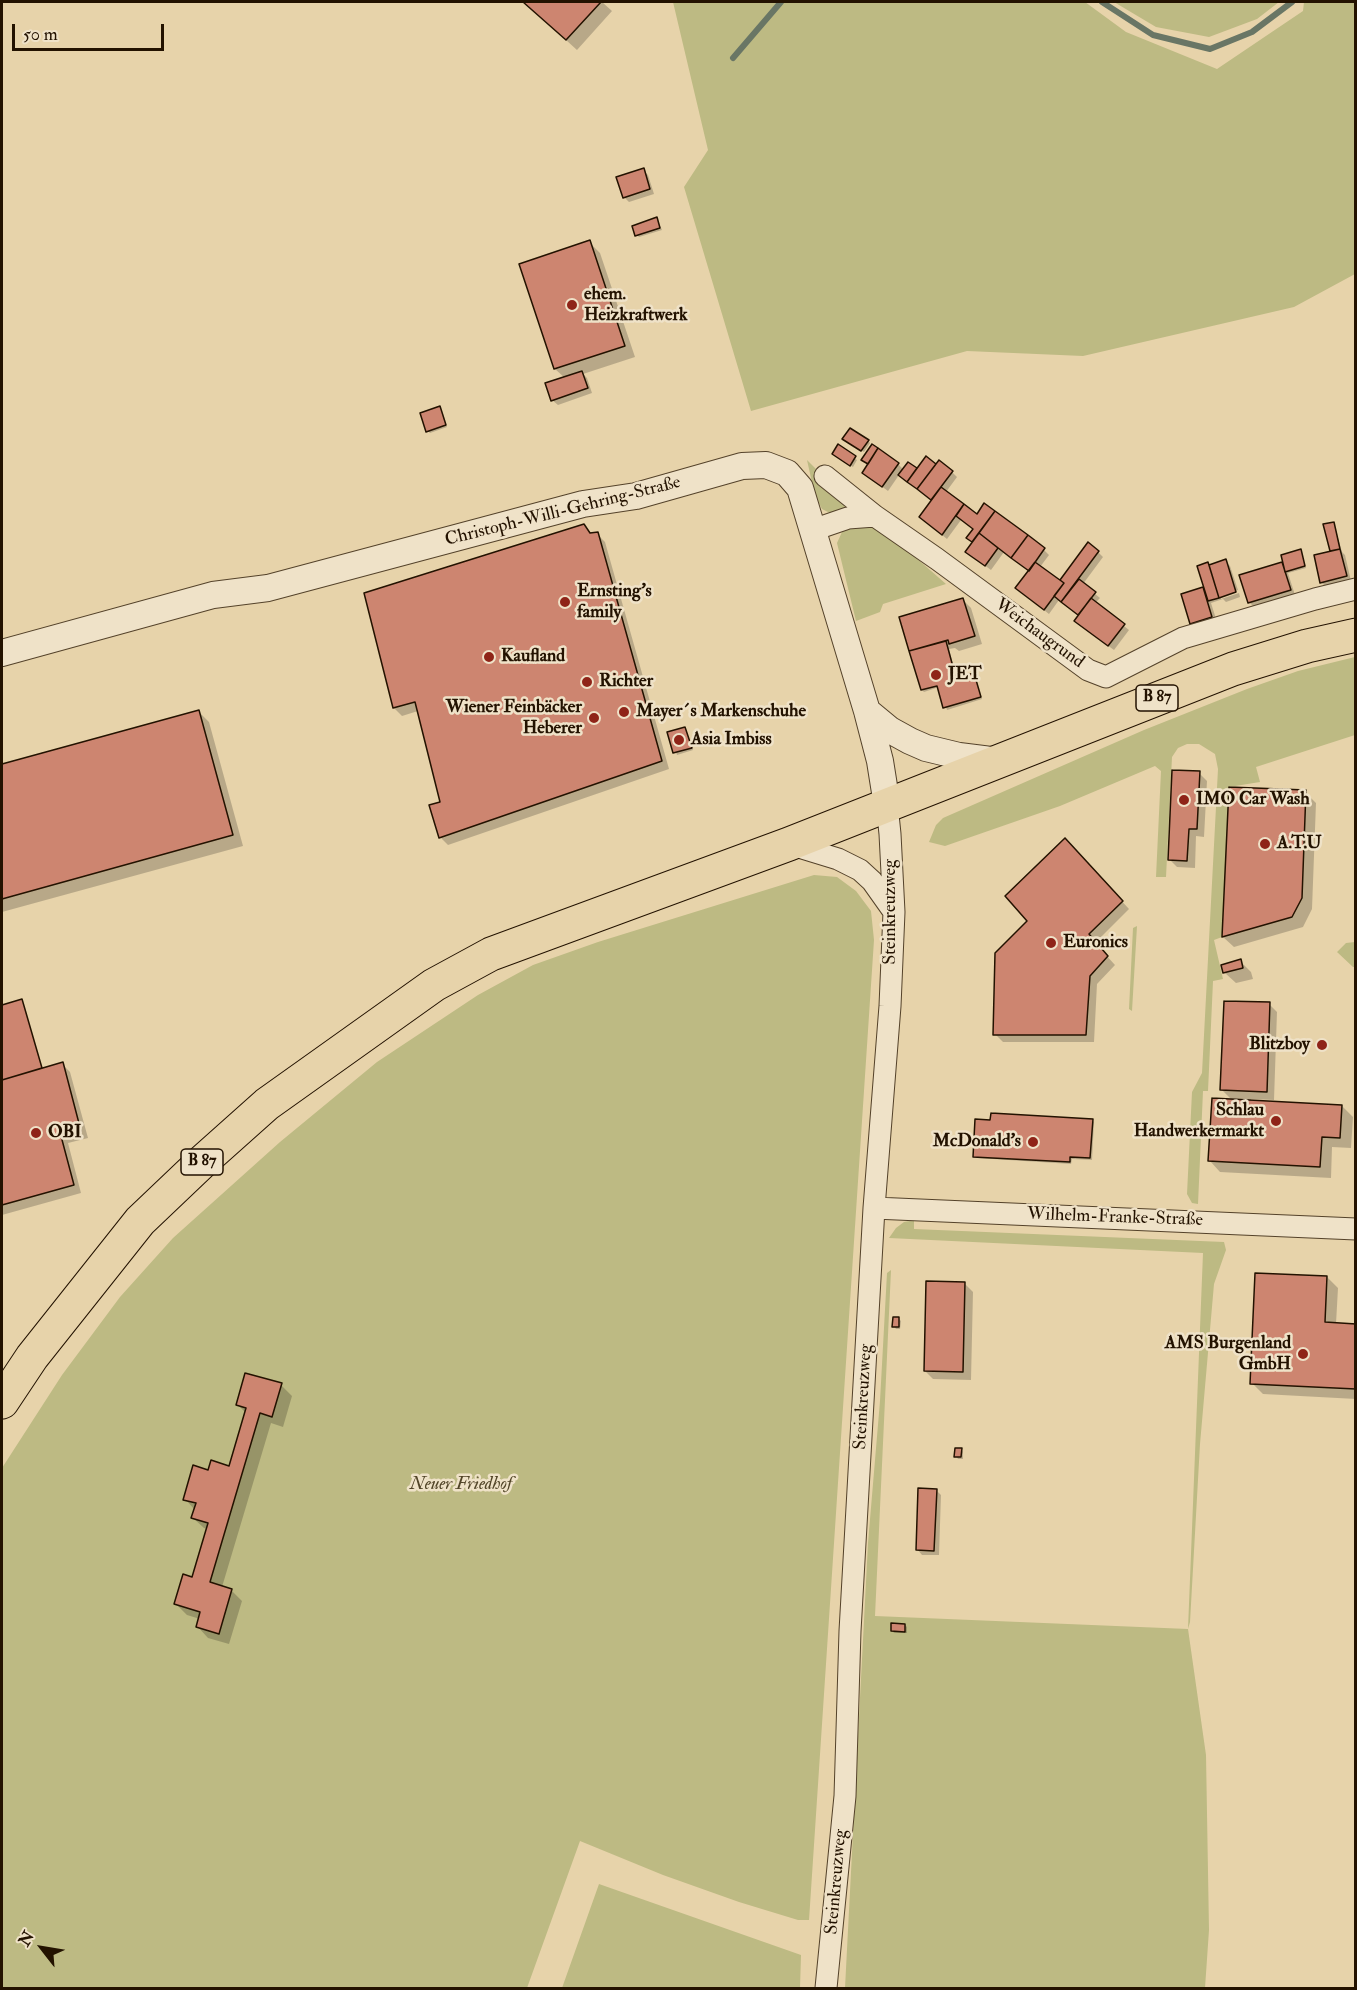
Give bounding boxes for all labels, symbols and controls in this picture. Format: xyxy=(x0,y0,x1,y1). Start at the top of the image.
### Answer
scale bar xyxy=(15,12,166,50)
text: 50 m xyxy=(23,23,58,46)
place label: ehem. Heizkraftwerk xyxy=(584,284,688,326)
marker: ehem. Heizkraftwerk xyxy=(565,298,579,312)
street label: Christoph-Willi-Gehring-Straße xyxy=(443,472,683,552)
place label: Ernsting's family xyxy=(577,581,652,624)
street label: Weichaugrund xyxy=(990,594,1088,674)
marker: Ernsting's family xyxy=(558,595,572,609)
place label: Kaufland xyxy=(501,646,565,668)
marker: Kaufland xyxy=(482,650,496,664)
place label: JET xyxy=(948,664,982,686)
marker: JET xyxy=(929,668,943,682)
place label: Richter xyxy=(599,671,653,693)
marker: Richter xyxy=(580,675,594,689)
road number: B 87 xyxy=(1136,685,1178,711)
place label: Wiener Feinbäcker Heberer xyxy=(446,697,582,740)
place label: Mayer´s Markenschuhe xyxy=(636,701,806,723)
marker: Mayer´s Markenschuhe xyxy=(617,705,631,719)
marker: Wiener Feinbäcker Heberer xyxy=(587,711,601,725)
place label: Asia Imbiss xyxy=(691,729,772,751)
marker: Asia Imbiss xyxy=(672,733,686,747)
place label: IMO Car Wash xyxy=(1196,789,1310,811)
marker: IMO Car Wash xyxy=(1177,793,1191,807)
place label: A.T.U xyxy=(1277,833,1322,855)
marker: A.T.U xyxy=(1258,837,1272,851)
street label: Steinkreuzweg xyxy=(880,859,902,965)
place label: Euronics xyxy=(1063,932,1128,954)
marker: Euronics xyxy=(1044,936,1058,950)
place label: Blitzboy xyxy=(1249,1034,1310,1056)
marker: Blitzboy xyxy=(1315,1038,1329,1052)
place label: Schlau Handwerkermarkt xyxy=(1134,1100,1264,1142)
marker: Schlau Handwerkermarkt xyxy=(1269,1114,1283,1128)
place label: OBI xyxy=(48,1122,82,1144)
marker: OBI xyxy=(29,1126,43,1140)
place label: McDonald's xyxy=(933,1131,1021,1153)
marker: McDonald's xyxy=(1026,1135,1040,1149)
road number: B 87 xyxy=(181,1149,223,1175)
street label: Wilhelm-Franke-Straße xyxy=(1027,1204,1203,1232)
place label: AMS Burgenland GmbH xyxy=(1165,1333,1291,1376)
street label: Steinkreuzweg xyxy=(850,1344,878,1450)
marker: AMS Burgenland GmbH xyxy=(1296,1347,1310,1361)
park label: Neuer Friedhof xyxy=(410,1474,512,1496)
street label: Steinkreuzweg xyxy=(822,1828,852,1936)
north arrow xyxy=(12,1918,72,1978)
text: N xyxy=(14,1927,39,1950)

